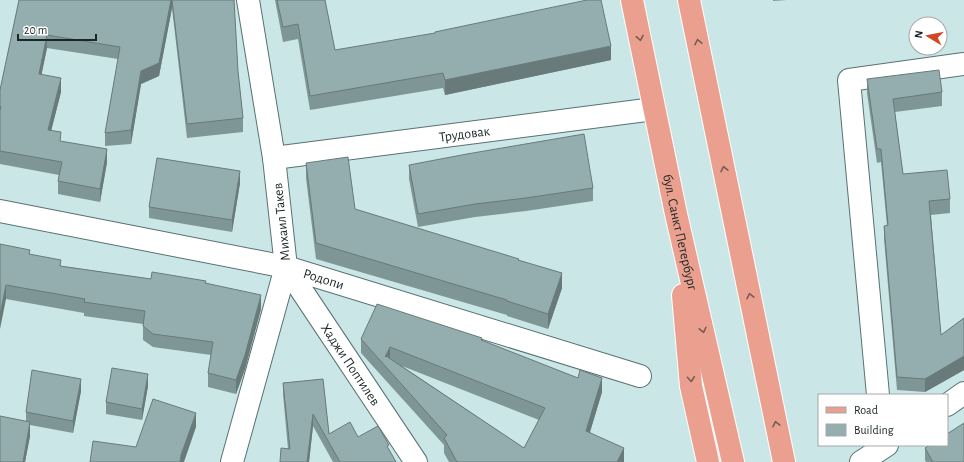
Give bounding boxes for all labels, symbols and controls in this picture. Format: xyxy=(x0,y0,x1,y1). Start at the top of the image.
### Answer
scale bar xyxy=(18,16,96,42)
north arrow xyxy=(908,16,948,56)
text: 20 m xyxy=(24,24,47,36)
text: N xyxy=(913,30,925,39)
one-way arrow xyxy=(635,35,644,41)
one-way arrow xyxy=(694,39,703,45)
street label: Трудовак xyxy=(438,124,491,145)
one-way arrow xyxy=(720,166,729,172)
street label: бул. Санкт Петербург xyxy=(660,173,699,292)
street label: Михаил Такев xyxy=(271,182,293,262)
street label: Родопи xyxy=(301,267,346,292)
one-way arrow xyxy=(747,293,755,300)
street label: Хаджи Поптилев xyxy=(318,321,382,408)
one-way arrow xyxy=(698,326,706,333)
one-way arrow xyxy=(686,376,695,382)
legend xyxy=(818,394,948,446)
text: Road xyxy=(854,404,878,416)
one-way arrow xyxy=(773,421,781,427)
text: Building xyxy=(854,424,894,436)

